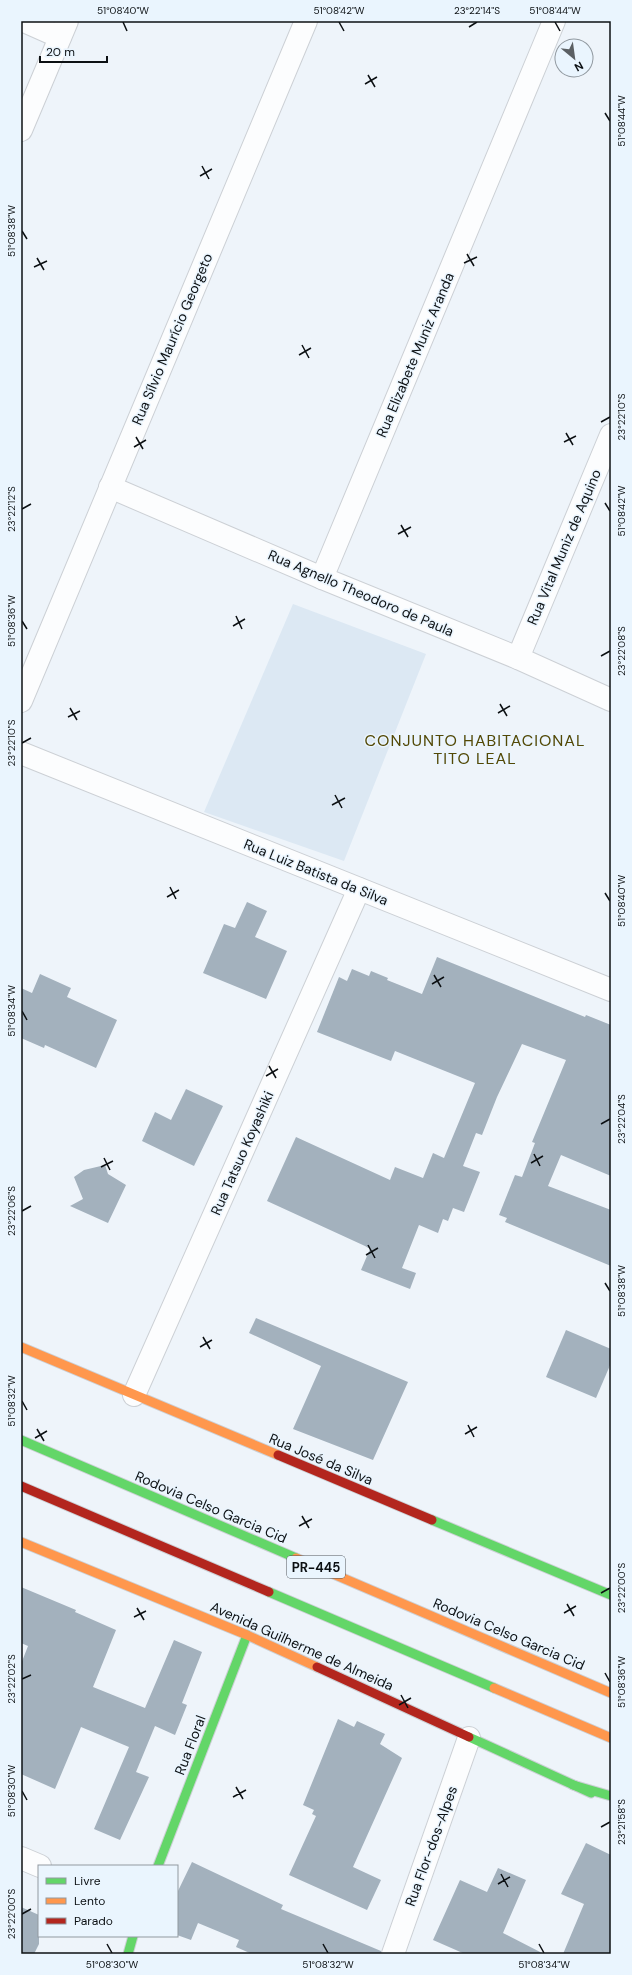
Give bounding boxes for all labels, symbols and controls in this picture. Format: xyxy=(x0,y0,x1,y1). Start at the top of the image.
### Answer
text: 51°08'40"W xyxy=(97,4,149,17)
text: 51°08'42"W xyxy=(313,4,365,17)
text: 23°22'14"S xyxy=(454,4,500,17)
text: 51°08'44"W xyxy=(529,4,581,17)
scale bar xyxy=(40,38,107,64)
north arrow xyxy=(554,38,594,78)
text: 20 m xyxy=(46,44,75,60)
text: N xyxy=(572,59,586,75)
text: 51°08'44"W xyxy=(615,95,628,147)
text: 51°08'38"W xyxy=(5,205,18,257)
street label: Rua Sílvio Maurício Georgeto xyxy=(128,251,216,427)
street label: Rua Elizabete Muniz Aranda xyxy=(372,270,458,440)
text: 23°22'10"S xyxy=(615,393,628,440)
street label: Rua Vital Muniz de Aquino xyxy=(523,466,605,628)
text: 51°08'42"W xyxy=(615,485,628,537)
text: 23°22'12"S xyxy=(5,486,18,532)
street label: Rua Agnello Theodoro de Paula xyxy=(265,546,457,640)
text: 51°08'36"W xyxy=(5,595,18,647)
text: 23°22'08"S xyxy=(615,626,628,676)
text: 23°22'10"S xyxy=(5,719,18,766)
district label: CONJUNTO HABITACIONAL TITO LEAL xyxy=(365,730,585,769)
street label: Rua Luiz Batista da Silva xyxy=(241,835,391,909)
text: 51°08'40"W xyxy=(615,875,628,927)
text: 51°08'34"W xyxy=(5,985,18,1037)
street label: Rua Tatsuo Koyashiki xyxy=(207,1088,277,1218)
text: 23°22'04"S xyxy=(615,1094,628,1144)
text: 23°22'06"S xyxy=(5,1186,18,1236)
text: 51°08'38"W xyxy=(615,1265,628,1317)
text: 51°08'32"W xyxy=(5,1375,18,1427)
street label: Rua José da Silva xyxy=(266,1429,376,1489)
street label: Rodovia Celso Garcia Cid xyxy=(132,1467,290,1547)
road number: PR-445 xyxy=(287,1556,345,1578)
text: 23°22'00"S xyxy=(615,1563,628,1613)
street label: Rodovia Celso Garcia Cid xyxy=(430,1594,588,1674)
street label: Avenida Guilherme de Almeida xyxy=(208,1597,396,1695)
text: 23°22'02"S xyxy=(5,1654,18,1704)
text: 51°08'36"W xyxy=(615,1656,628,1708)
street label: Rua Floral xyxy=(170,1713,210,1777)
text: 51°08'30"W xyxy=(5,1764,18,1817)
street label: Rua Flor-dos-Alpes xyxy=(401,1783,461,1909)
text: 23°21'58"S xyxy=(615,1799,628,1845)
legend xyxy=(38,1865,178,1937)
text: Livre xyxy=(74,1873,101,1889)
text: 23°22'00"S xyxy=(5,1889,18,1939)
text: Lento xyxy=(74,1893,105,1909)
text: Parado xyxy=(74,1913,113,1929)
text: 51°08'30"W xyxy=(86,1958,139,1971)
text: 51°08'32"W xyxy=(302,1958,354,1971)
text: 51°08'34"W xyxy=(518,1958,570,1971)

